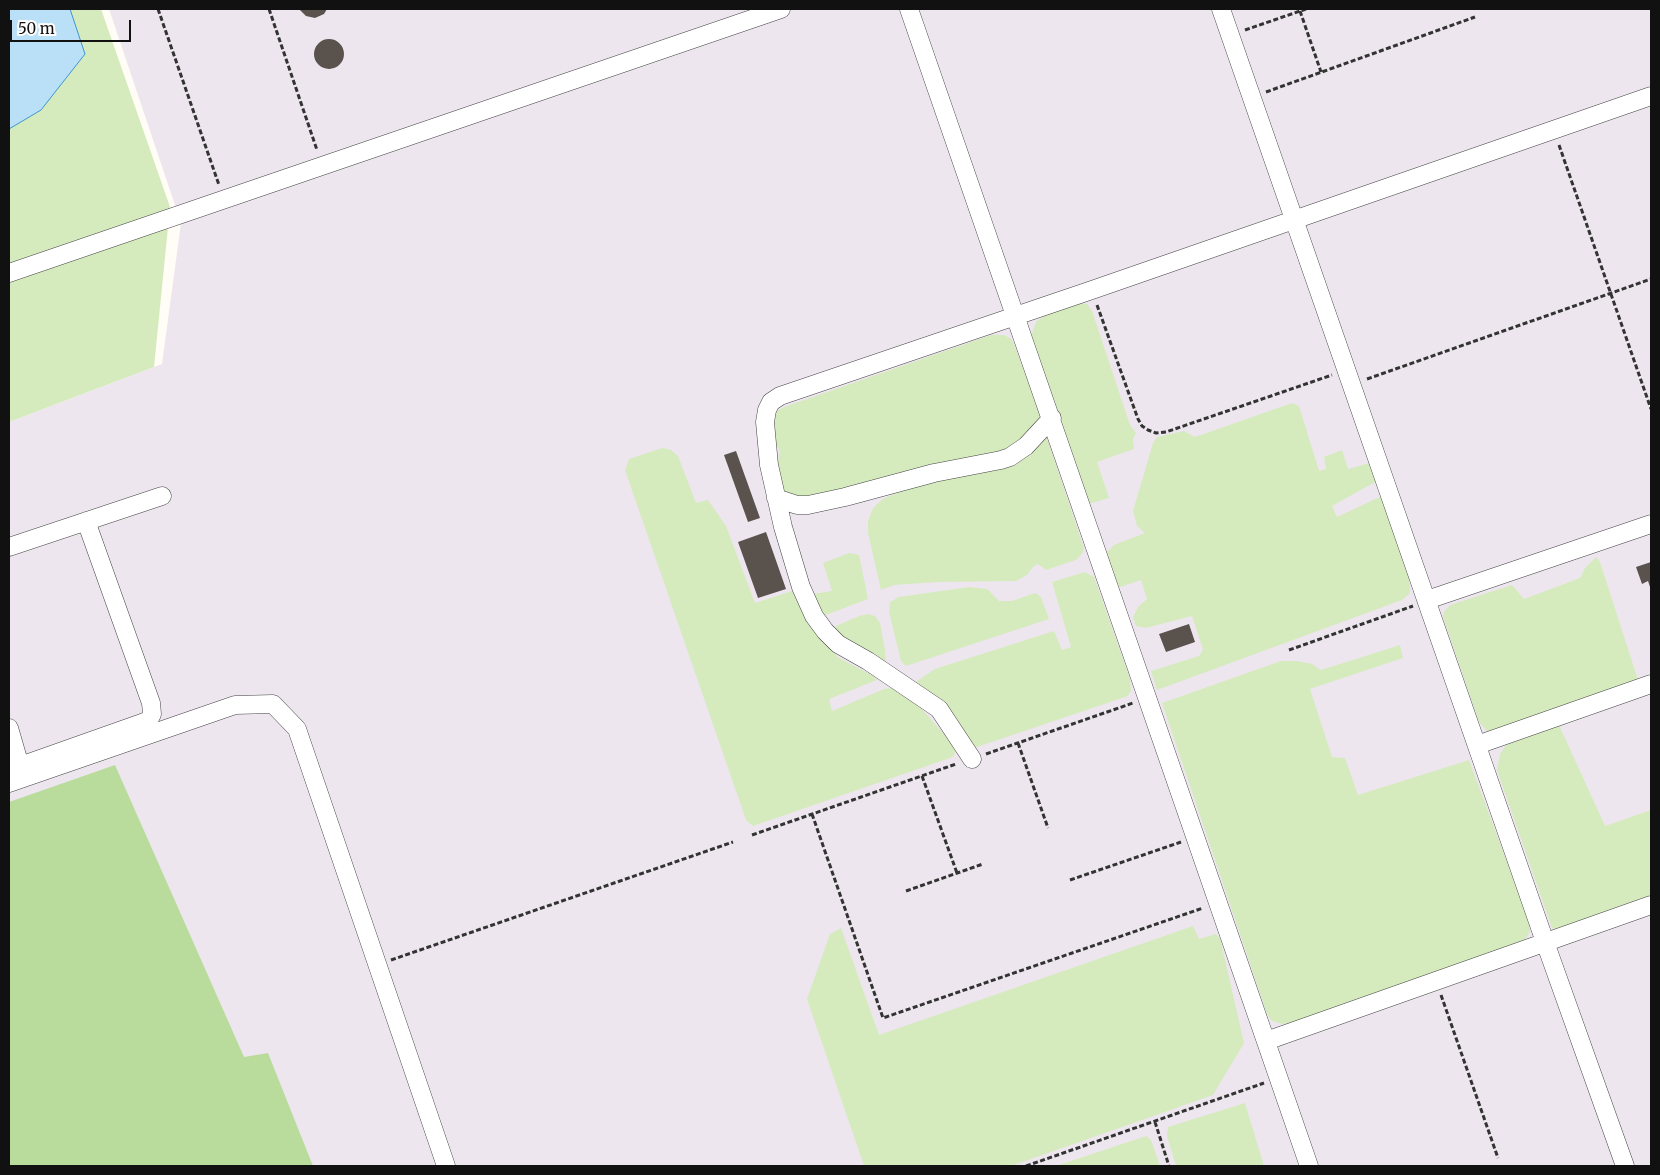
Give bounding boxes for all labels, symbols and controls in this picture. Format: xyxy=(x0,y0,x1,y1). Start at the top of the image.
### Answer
scale bar xyxy=(12,10,134,42)
text: 50 m xyxy=(18,19,55,38)

